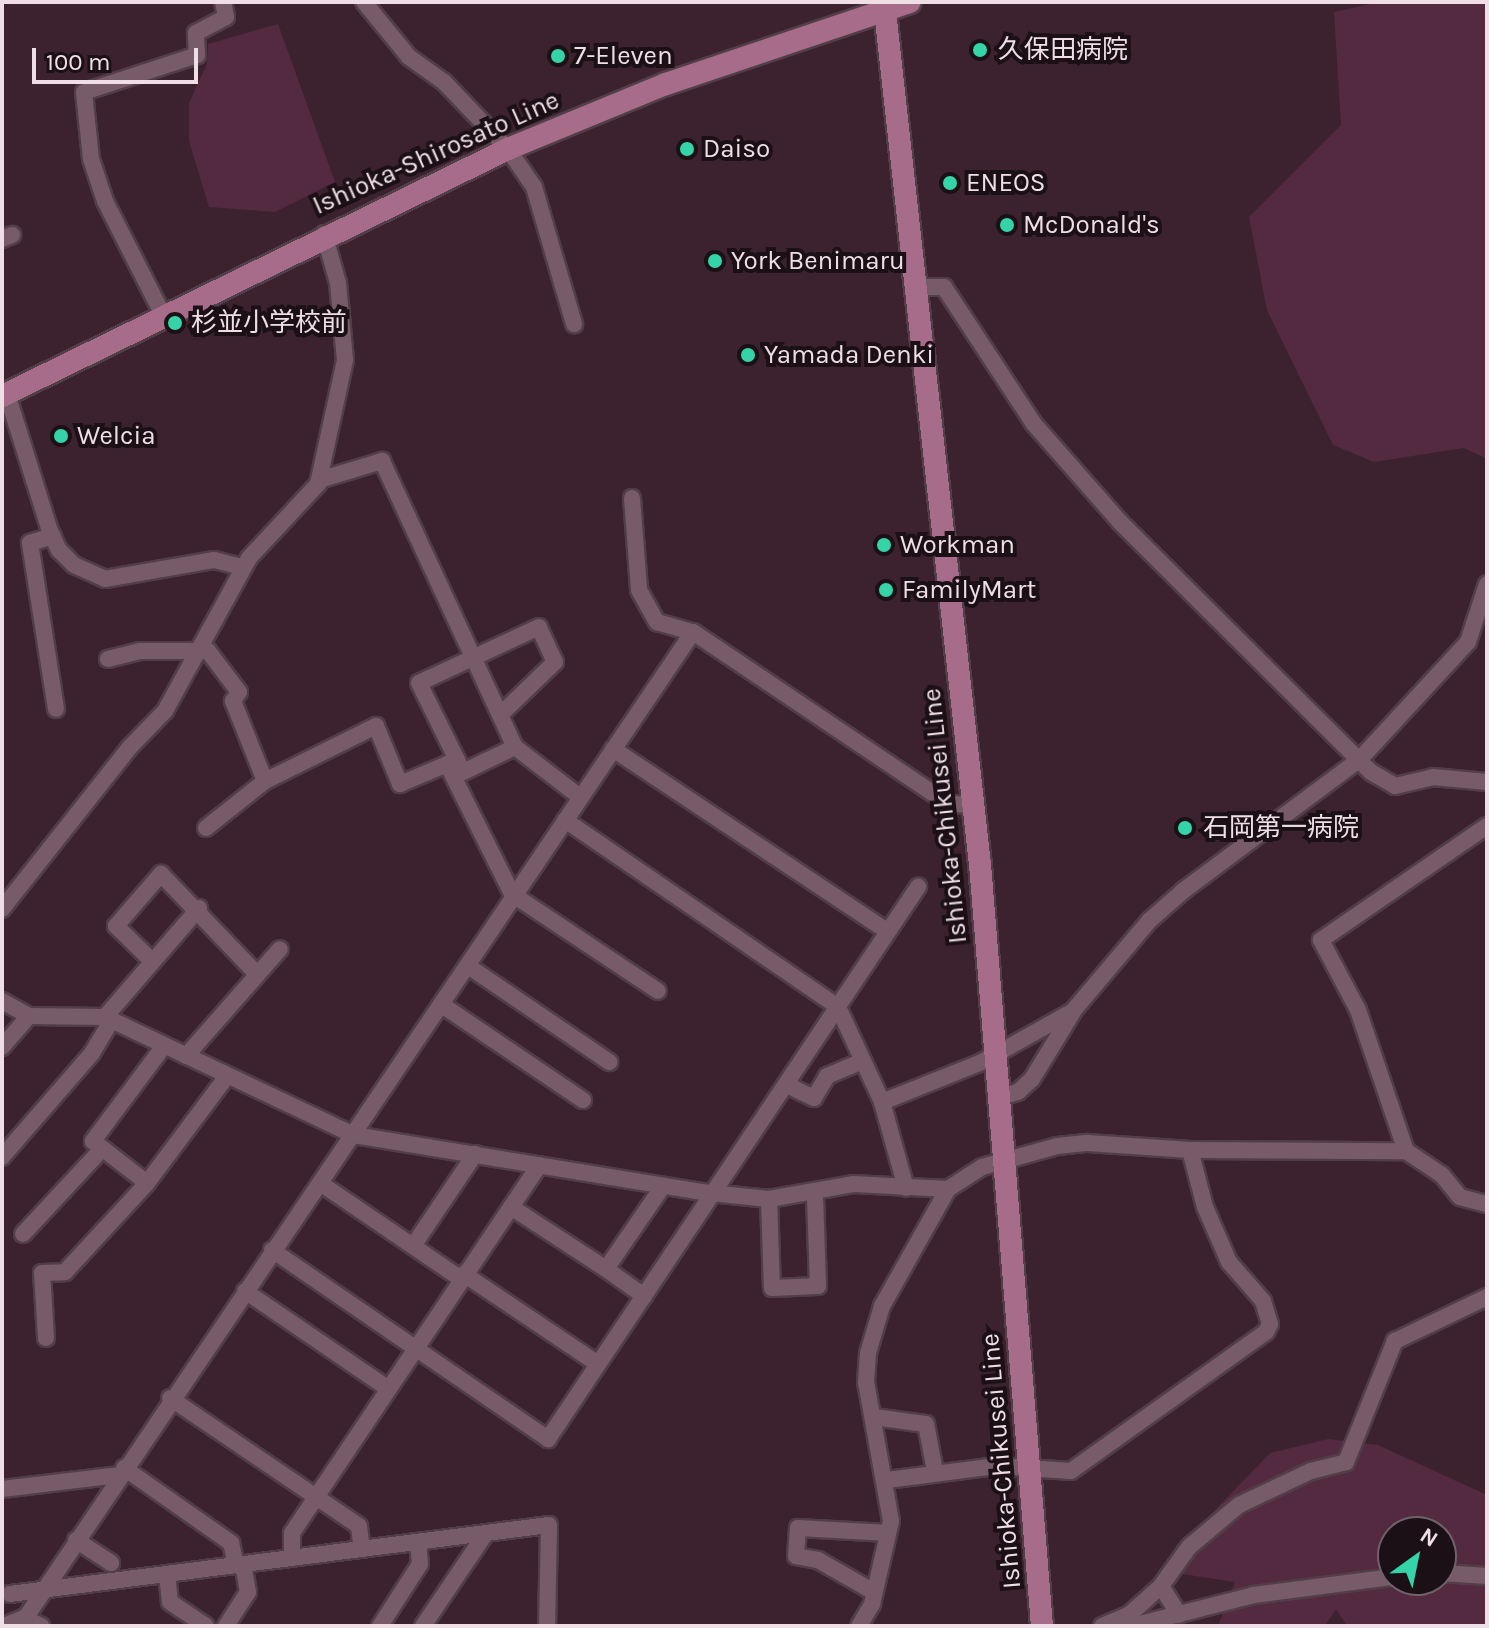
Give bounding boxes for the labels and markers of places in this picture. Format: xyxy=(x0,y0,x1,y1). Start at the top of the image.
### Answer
place label: 久保田病院 xyxy=(998,34,1128,66)
marker: 久保田病院 xyxy=(969,39,991,61)
place label: 7-Eleven xyxy=(574,40,673,72)
marker: 7-Eleven xyxy=(549,47,567,65)
place label: Daiso xyxy=(703,133,770,165)
marker: Daiso xyxy=(678,140,696,158)
place label: ENEOS xyxy=(966,167,1046,199)
marker: ENEOS xyxy=(941,174,959,192)
place label: McDonald's xyxy=(1023,209,1160,241)
marker: McDonald's xyxy=(998,216,1016,234)
place label: York Benimaru xyxy=(731,245,905,277)
marker: York Benimaru xyxy=(706,252,724,270)
place label: 杉並小学校前 xyxy=(191,307,347,339)
marker: 杉並小学校前 xyxy=(166,314,184,332)
place label: Yamada Denki xyxy=(764,339,934,371)
marker: Yamada Denki xyxy=(739,346,757,364)
place label: Welcia xyxy=(77,420,156,452)
marker: Welcia xyxy=(52,427,70,445)
place label: Workman xyxy=(900,529,1015,561)
marker: Workman xyxy=(875,536,893,554)
place label: FamilyMart xyxy=(902,574,1036,606)
marker: FamilyMart xyxy=(877,581,895,599)
place label: 石岡第一病院 xyxy=(1203,812,1359,844)
marker: 石岡第一病院 xyxy=(1174,817,1196,839)

